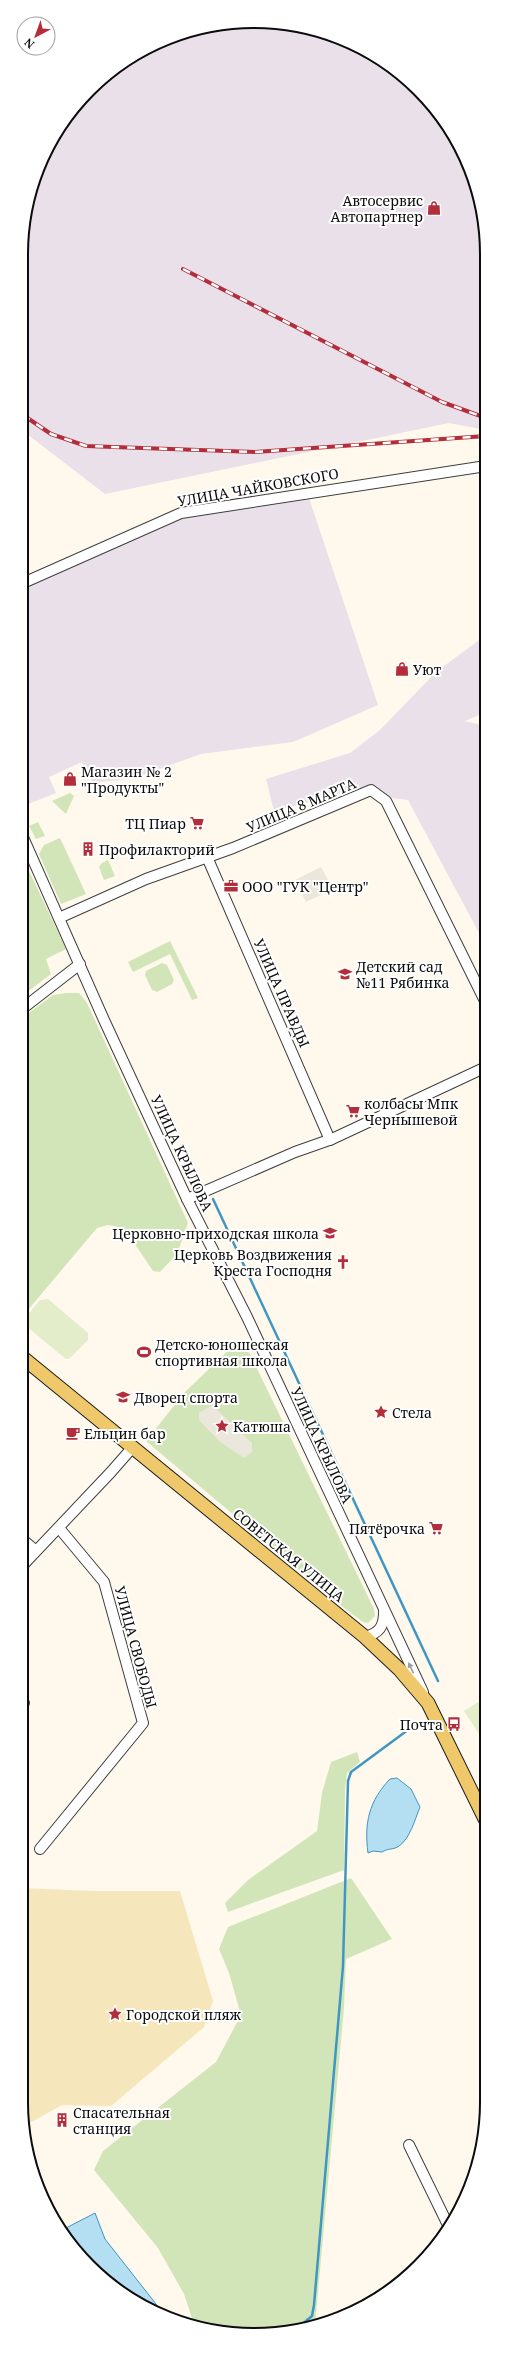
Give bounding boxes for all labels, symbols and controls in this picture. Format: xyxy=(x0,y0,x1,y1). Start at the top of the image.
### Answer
north arrow xyxy=(16,16,56,56)
text: N xyxy=(21,35,37,52)
place label: Автосервис Автопартнер xyxy=(331,191,423,226)
shop icon: Автосервис Автопартнер xyxy=(426,200,442,216)
street label: УЛИЦА ЧАЙКОВСКОГО xyxy=(176,463,340,511)
place label: Уют xyxy=(413,660,442,679)
shop icon: Уют xyxy=(394,661,410,677)
place label: Магазин № 2 "Продукты" xyxy=(81,762,172,797)
shop icon: Магазин № 2 "Продукты" xyxy=(62,771,78,787)
street label: УЛИЦА 8 МАРТА xyxy=(243,773,359,837)
place label: ТЦ Пиар xyxy=(125,814,186,833)
supermarket icon: ТЦ Пиар xyxy=(189,815,205,831)
place label: Профилакторий xyxy=(99,840,215,859)
building icon: Профилакторий xyxy=(80,841,96,857)
place label: ООО "ГУК "Центр" xyxy=(242,877,369,896)
office icon: ООО "ГУК "Центр" xyxy=(223,878,239,894)
street label: УЛИЦА ПРАВДЫ xyxy=(250,936,315,1050)
place label: Детский сад №11 Рябинка xyxy=(356,957,449,992)
school or university icon: Детский сад №11 Рябинка xyxy=(337,966,353,982)
street label: УЛИЦА КРЫЛОВА xyxy=(147,1092,217,1214)
place label: колбасы Мпк Чернышевой xyxy=(364,1094,459,1129)
supermarket icon: колбасы Мпк Чернышевой xyxy=(345,1103,361,1119)
place label: Церковно-приходская школа xyxy=(112,1224,319,1243)
school or university icon: Церковно-приходская школа xyxy=(322,1225,338,1241)
place label: Церковь Воздвижения Креста Господня xyxy=(174,1245,332,1280)
church icon: Церковь Воздвижения Креста Господня xyxy=(335,1254,351,1270)
place label: Детско-юношеская спортивная школа xyxy=(155,1335,289,1370)
sports icon: Детско-юношеская спортивная школа xyxy=(136,1344,152,1360)
street label: УЛИЦА КРЫЛОВА xyxy=(287,1384,357,1506)
place label: Дворец спорта xyxy=(134,1388,238,1407)
school or university icon: Дворец спорта xyxy=(115,1389,131,1405)
place label: Стела xyxy=(392,1403,432,1422)
place icon: Стела xyxy=(373,1404,389,1420)
place label: Катюша xyxy=(233,1417,291,1436)
place icon: Катюша xyxy=(214,1418,230,1434)
place label: Ельцин бар xyxy=(84,1424,166,1443)
cafe icon: Ельцин бар xyxy=(65,1425,81,1441)
street label: СОВЕТСКАЯ УЛИЦА xyxy=(229,1504,349,1606)
place label: Пятёрочка xyxy=(349,1519,425,1538)
supermarket icon: Пятёрочка xyxy=(428,1520,444,1536)
street label: УЛИЦА СВОБОДЫ xyxy=(111,1584,161,1710)
one-way arrow xyxy=(408,1662,414,1673)
place label: Почта xyxy=(400,1715,443,1734)
bus stop icon: Почта xyxy=(446,1716,462,1732)
place label: Городской пляж xyxy=(126,2005,242,2024)
place icon: Городской пляж xyxy=(107,2006,123,2022)
place label: Спасательная станция xyxy=(73,2103,170,2138)
building icon: Спасательная станция xyxy=(54,2112,70,2128)

